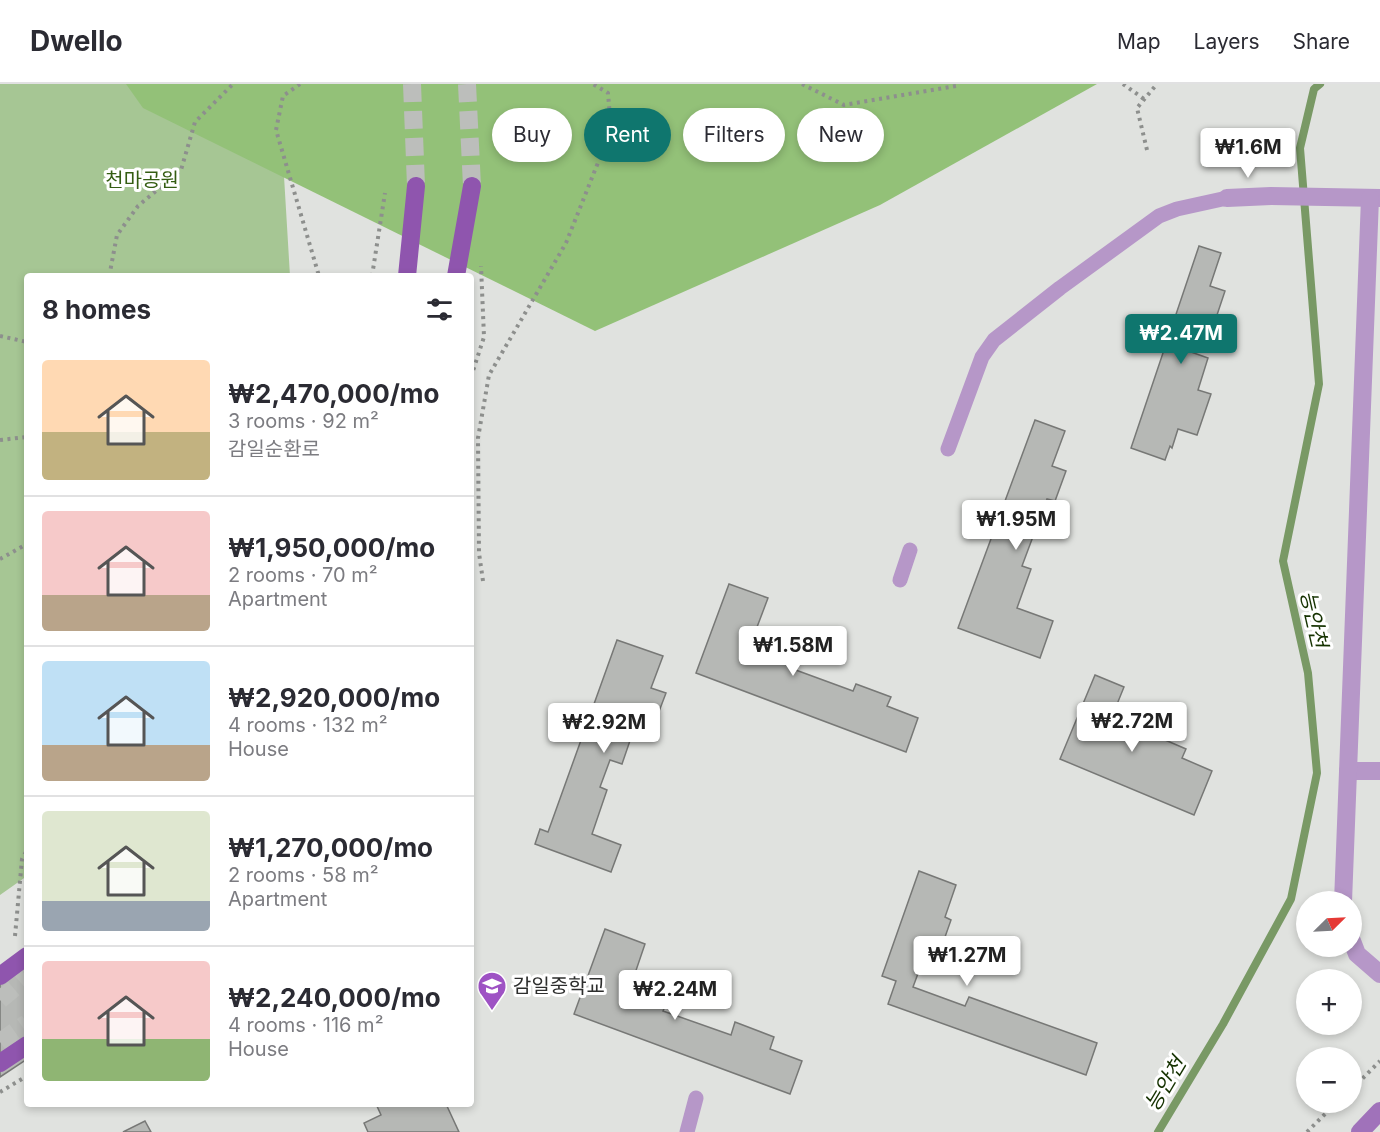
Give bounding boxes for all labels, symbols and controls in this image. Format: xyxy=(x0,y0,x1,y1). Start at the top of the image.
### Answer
text: Dwello xyxy=(30,24,123,58)
text: Map xyxy=(1117,29,1161,54)
text: Layers xyxy=(1194,29,1260,54)
text: Share xyxy=(1293,29,1350,54)
chip: Buy xyxy=(492,108,572,162)
chip: Rent xyxy=(584,108,671,162)
chip: Filters xyxy=(683,108,785,162)
chip: New xyxy=(797,108,884,162)
pin: ₩1.6M xyxy=(1206,128,1290,179)
text: ₩1.6M xyxy=(1214,135,1282,159)
park label: 천마공원 xyxy=(105,168,179,192)
icon: filters xyxy=(423,293,456,326)
text: 8 homes xyxy=(42,294,151,325)
pin: ₩2.47M xyxy=(1132,314,1230,365)
text: ₩2.47M xyxy=(1139,321,1223,345)
text: ₩2,470,000/mo xyxy=(228,378,439,409)
icon: home xyxy=(90,384,162,456)
text: 3 rooms · 92 m² xyxy=(228,409,379,433)
text: 감일순환로 xyxy=(228,437,320,461)
pin: ₩1.95M xyxy=(967,500,1065,551)
text: ₩1.95M xyxy=(976,507,1056,531)
text: ₩1,950,000/mo xyxy=(228,532,435,563)
icon: home xyxy=(90,535,162,607)
text: 2 rooms · 70 m² xyxy=(228,563,378,587)
text: Apartment xyxy=(228,587,327,611)
water label: 능안천 xyxy=(1295,588,1333,653)
pin: ₩1.58M xyxy=(744,626,842,677)
text: ₩1.58M xyxy=(753,633,833,657)
text: ₩2,920,000/mo xyxy=(228,682,440,713)
icon: home xyxy=(90,685,162,757)
pin: ₩2.72M xyxy=(1083,702,1181,753)
pin: ₩2.92M xyxy=(555,703,653,754)
text: ₩2.72M xyxy=(1091,709,1173,733)
text: ₩2.92M xyxy=(562,710,646,734)
text: 4 rooms · 132 m² xyxy=(228,713,387,737)
text: House xyxy=(228,737,289,761)
text: ₩1,270,000/mo xyxy=(228,832,433,863)
icon: home xyxy=(90,835,162,907)
text: 2 rooms · 58 m² xyxy=(228,863,379,887)
text: Apartment xyxy=(228,887,327,911)
north arrow xyxy=(1296,891,1362,957)
map controls xyxy=(1296,891,1362,1113)
pin: ₩1.27M xyxy=(918,936,1016,987)
text: ₩1.27M xyxy=(928,943,1006,967)
button: + xyxy=(1296,969,1362,1035)
school or university icon: 감일중학교 xyxy=(476,970,508,1012)
pin: ₩2.24M xyxy=(626,970,724,1021)
place label: 감일중학교 xyxy=(513,974,605,998)
text: ₩2.24M xyxy=(633,977,717,1001)
text: ₩2,240,000/mo xyxy=(228,982,441,1013)
icon: home xyxy=(90,985,162,1057)
text: 4 rooms · 116 m² xyxy=(228,1013,383,1037)
text: House xyxy=(228,1037,289,1061)
button: − xyxy=(1296,1047,1362,1113)
water label: 능안천 xyxy=(1139,1050,1192,1115)

